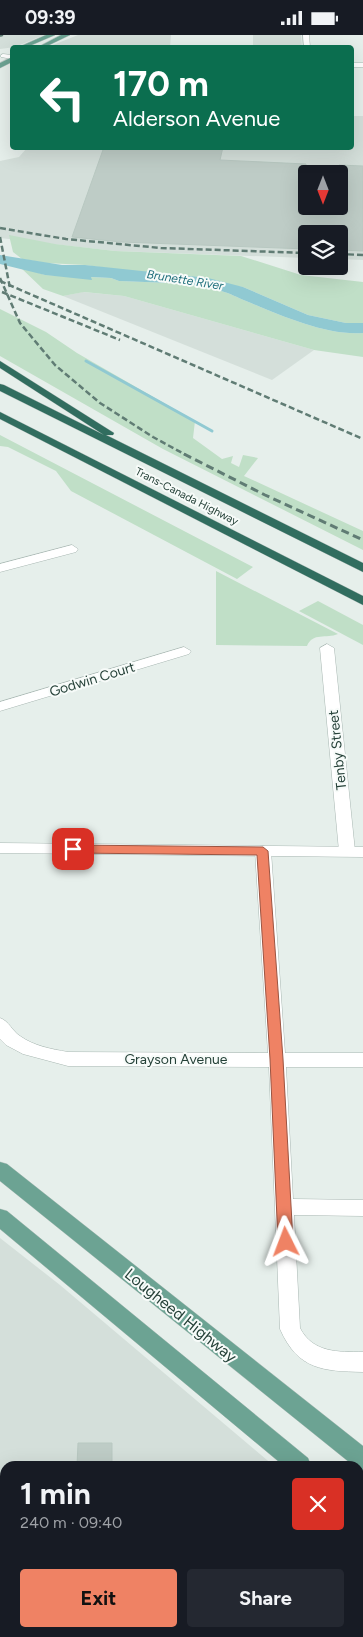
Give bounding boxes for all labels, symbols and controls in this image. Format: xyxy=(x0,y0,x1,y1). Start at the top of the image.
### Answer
text: 09:39 xyxy=(25,6,76,29)
text: 170 m xyxy=(113,63,209,105)
icon: left xyxy=(30,65,95,130)
text: Alderson Avenue xyxy=(113,105,280,132)
north arrow xyxy=(298,165,348,215)
map controls xyxy=(298,165,348,275)
button: layers xyxy=(298,225,348,275)
water label: Brunette River xyxy=(146,267,225,293)
street label: Trans-Canada Highway xyxy=(133,465,241,528)
street label: Godwin Court xyxy=(47,658,137,701)
street label: Tenby Street xyxy=(325,709,350,791)
pin xyxy=(52,828,94,870)
icon: arrive xyxy=(59,835,87,863)
street label: Grayson Avenue xyxy=(124,1051,228,1068)
position arrow xyxy=(259,1215,311,1267)
street label: Lougheed Highway xyxy=(121,1264,241,1367)
text: 1 min xyxy=(20,1475,91,1512)
button: close xyxy=(292,1478,344,1530)
text: 240 m · 09:40 xyxy=(20,1513,122,1532)
button: Exit xyxy=(20,1569,177,1627)
button: Share xyxy=(187,1569,344,1627)

